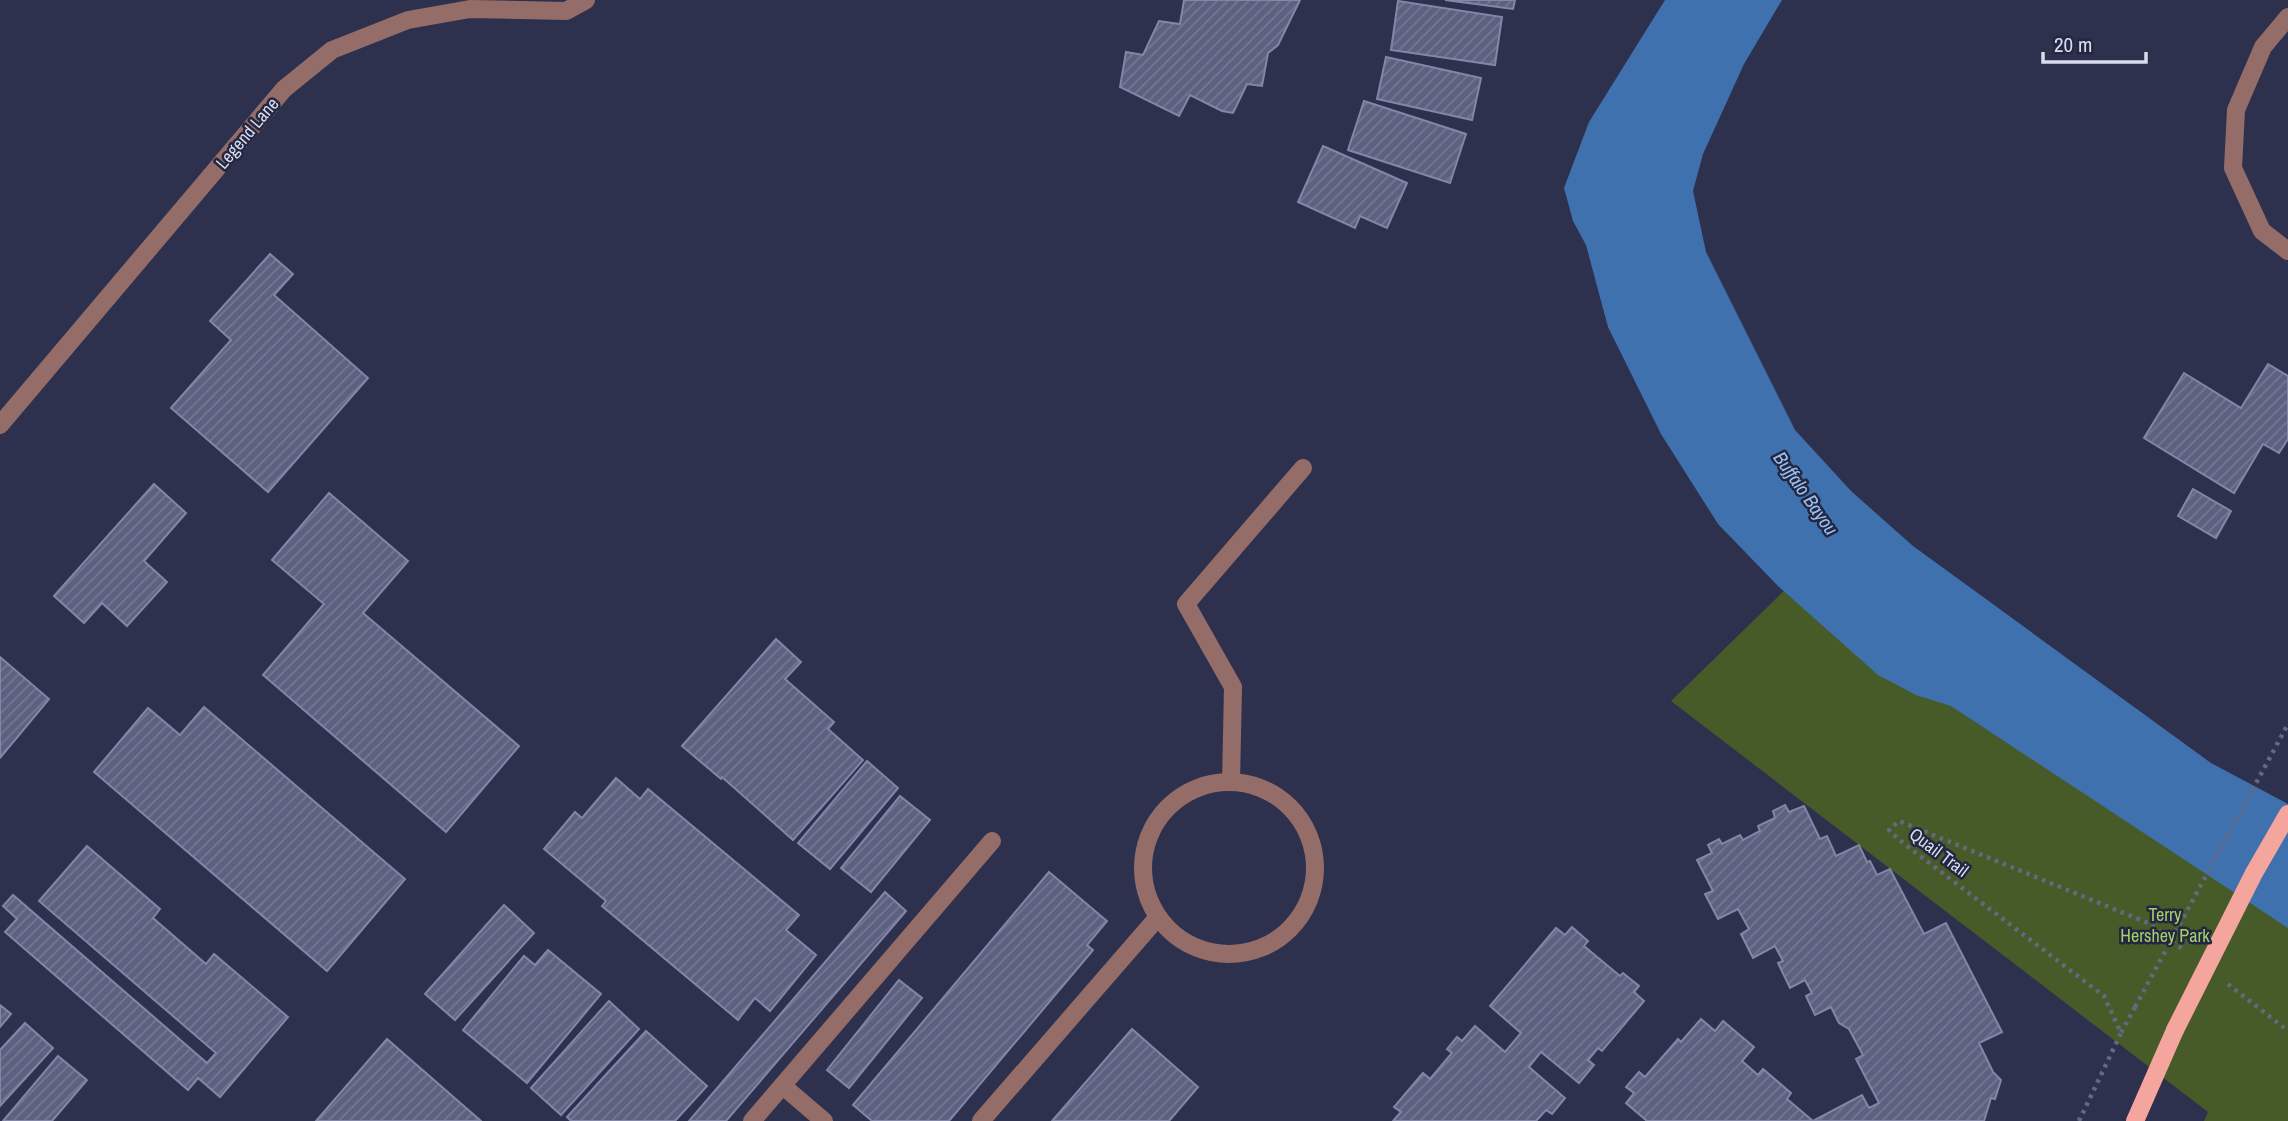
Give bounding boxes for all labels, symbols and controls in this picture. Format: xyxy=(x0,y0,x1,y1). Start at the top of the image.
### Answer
scale bar xyxy=(2043,21,2146,65)
text: 20 m xyxy=(2054,30,2092,59)
street label: Legend Lane xyxy=(210,92,284,174)
water label: Buffalo Bayou xyxy=(1768,446,1845,540)
street label: Quail Trail xyxy=(1904,822,1974,882)
park label: Terry Hershey Park xyxy=(2120,902,2210,948)

